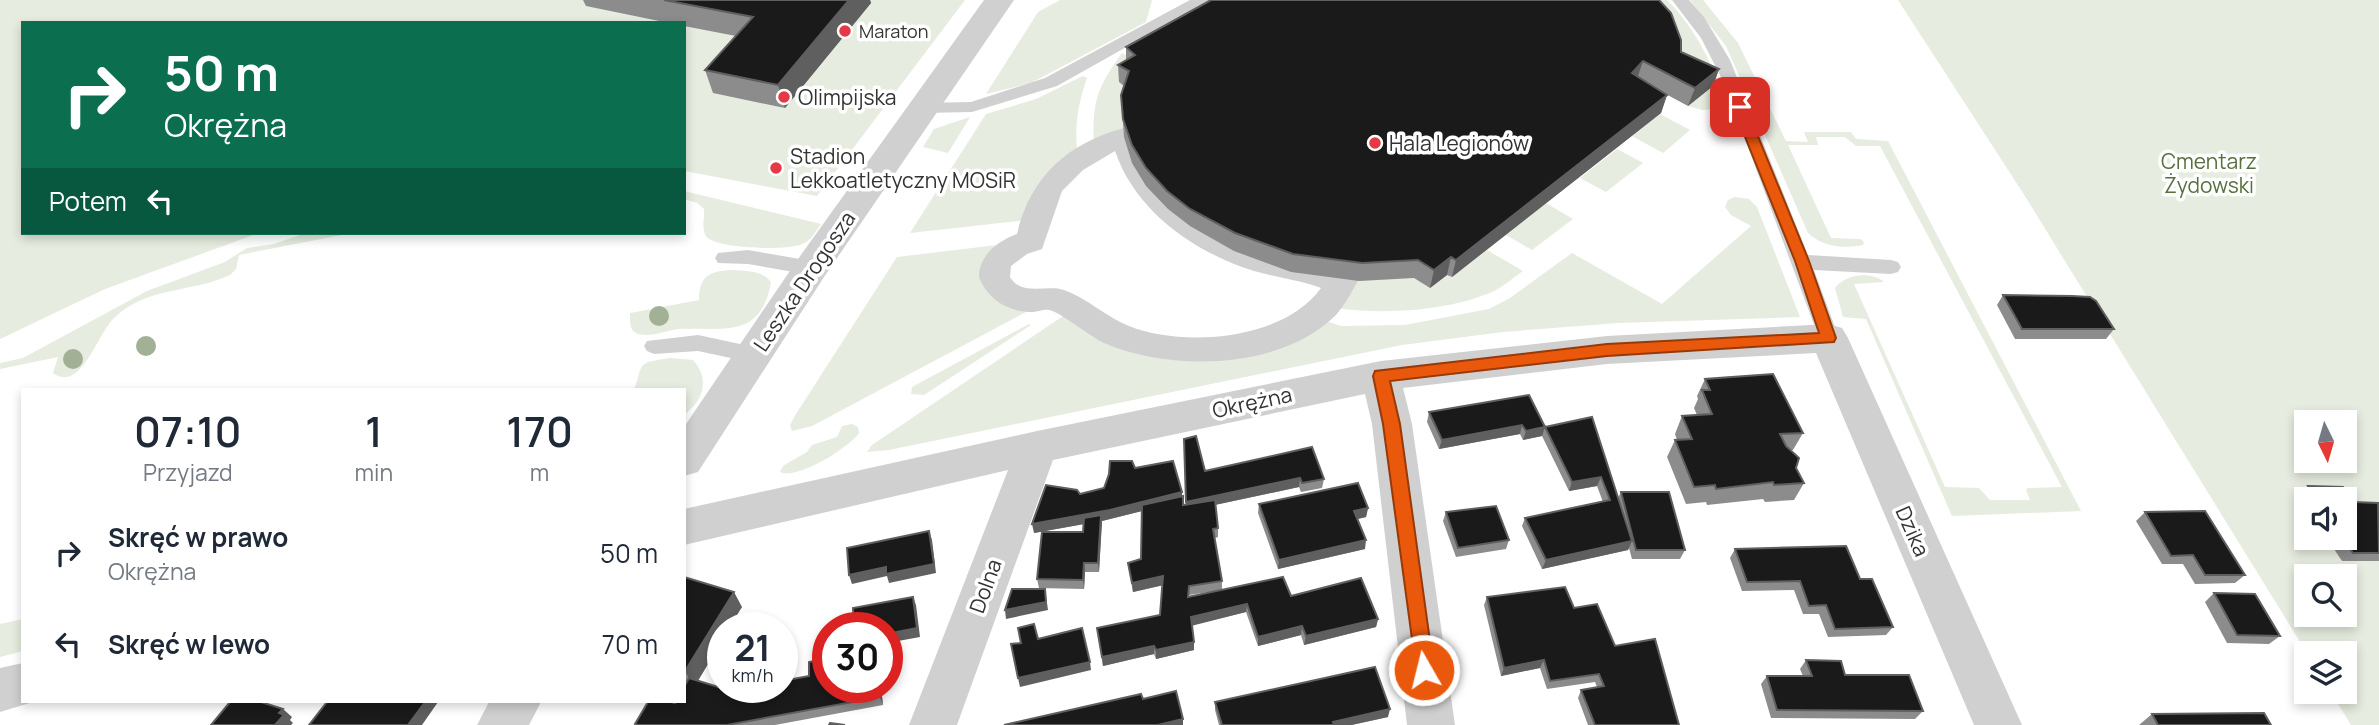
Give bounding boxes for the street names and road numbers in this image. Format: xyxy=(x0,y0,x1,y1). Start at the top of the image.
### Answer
street label: Leszka Drogosza xyxy=(747,206,861,356)
street label: Okrężna xyxy=(1210,380,1294,424)
street label: Dzika xyxy=(1890,501,1936,561)
street label: Dolna xyxy=(962,555,1008,617)

